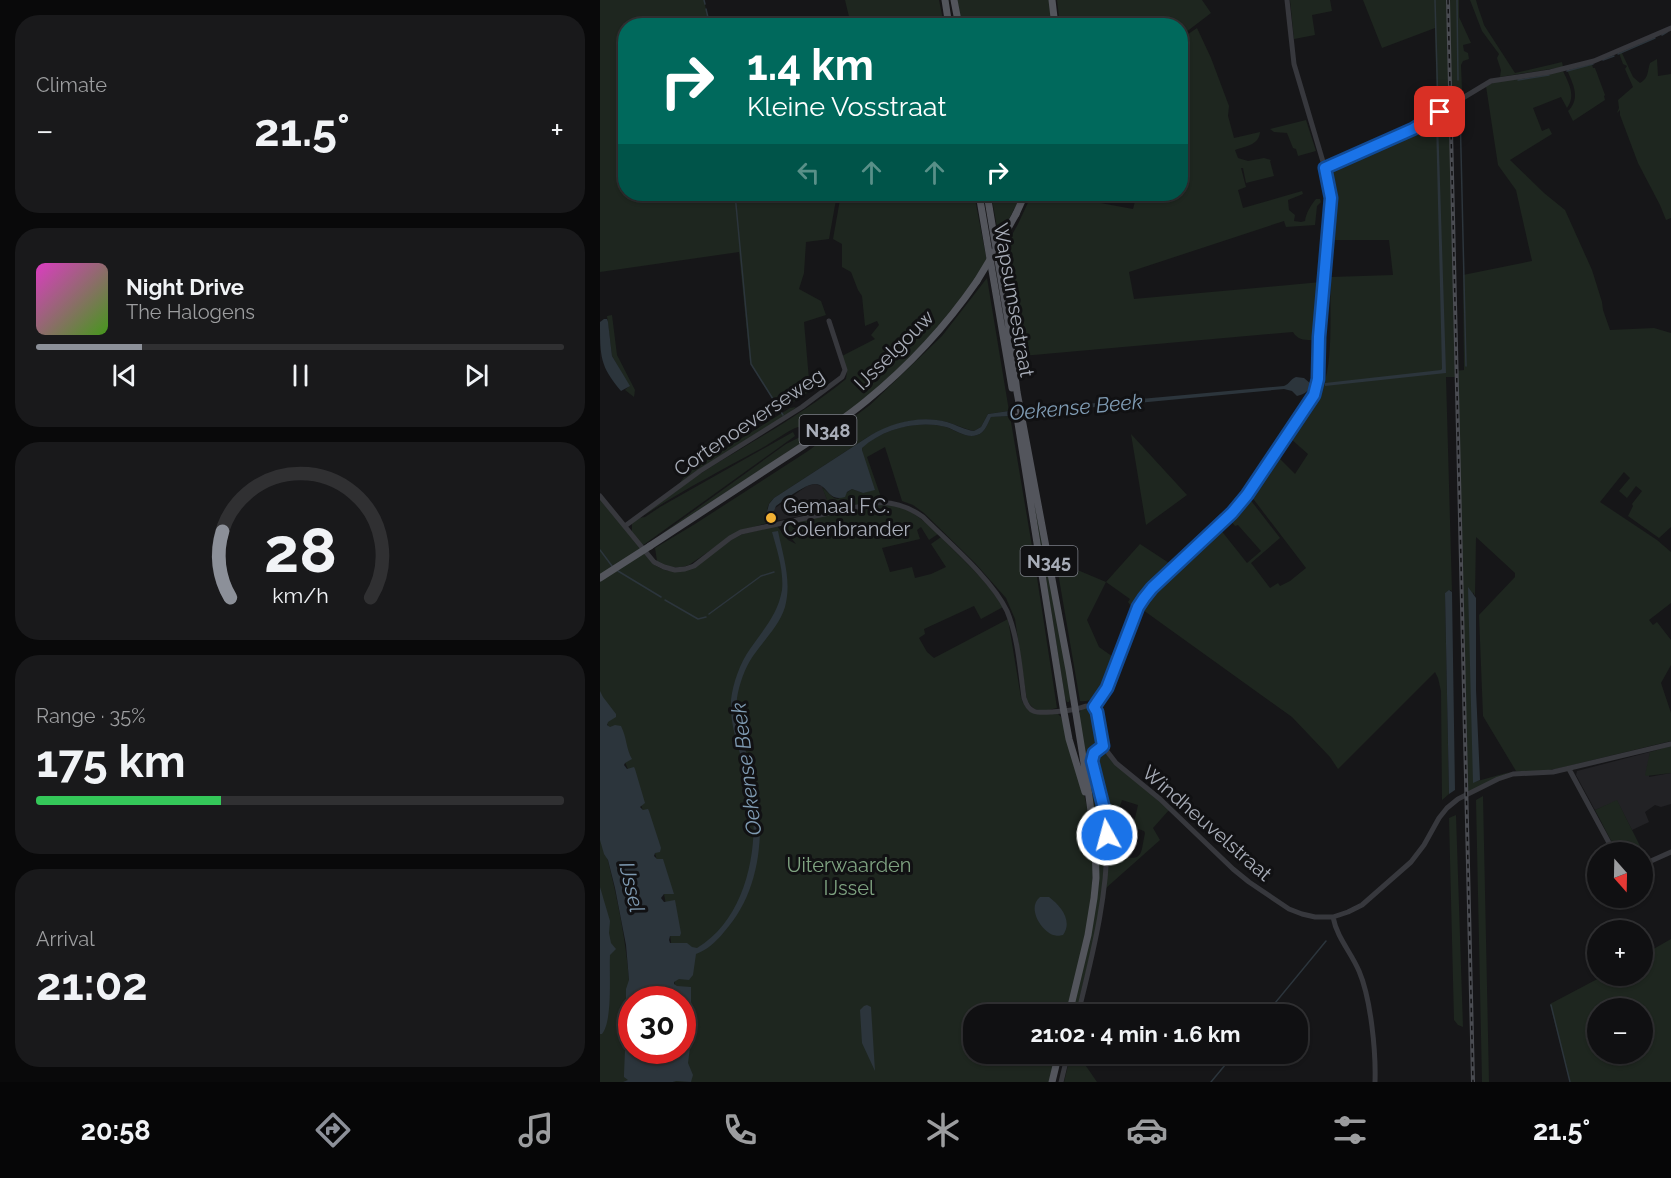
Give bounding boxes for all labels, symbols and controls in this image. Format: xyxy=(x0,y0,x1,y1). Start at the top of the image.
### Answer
text: 1.4 km xyxy=(747,41,874,90)
icon: right xyxy=(648,42,726,120)
text: Climate xyxy=(36,73,107,97)
pin xyxy=(1414,86,1465,137)
text: Kleine Vosstraat xyxy=(747,91,947,122)
icon: arrive xyxy=(1423,95,1456,128)
text: 21.5° xyxy=(254,104,350,157)
text: − xyxy=(36,111,54,150)
text: + xyxy=(550,111,564,150)
icon: left xyxy=(792,156,825,189)
icon: ahead xyxy=(855,156,888,189)
icon: ahead xyxy=(918,156,951,189)
icon: right xyxy=(981,156,1014,189)
street label: Wapsumsestraat xyxy=(989,221,1039,379)
text: Night Drive xyxy=(126,274,244,300)
text: The Halogens xyxy=(126,300,255,324)
street label: IJsselgouw xyxy=(849,305,939,395)
icon: previous xyxy=(108,359,141,392)
icon: pause xyxy=(284,359,317,392)
icon: next xyxy=(460,359,493,392)
street label: Cortenoeverseweg xyxy=(669,363,829,481)
water label: Oekense Beek xyxy=(1008,389,1144,425)
road number: N348 xyxy=(800,415,856,445)
place label: Gemaal F.C. Colenbrander xyxy=(783,494,911,541)
marker: Gemaal F.C. Colenbrander xyxy=(764,511,778,525)
text: 28 xyxy=(264,513,336,587)
road number: N345 xyxy=(1020,546,1078,576)
text: km/h xyxy=(272,583,328,608)
water label: Oekense Beek xyxy=(725,701,767,837)
text: Range · 35% xyxy=(36,704,145,728)
text: 175 km xyxy=(36,735,186,788)
street label: Windheuvelstraat xyxy=(1137,760,1277,886)
position arrow xyxy=(1075,803,1139,867)
north arrow xyxy=(1587,842,1653,908)
map controls xyxy=(1587,842,1653,1064)
park label: Uiterwaarden IJssel xyxy=(786,853,912,900)
water label: IJssel xyxy=(614,859,650,915)
button: + xyxy=(1587,920,1653,986)
text: Arrival xyxy=(36,927,95,951)
text: 21:02 xyxy=(36,958,148,1011)
speed limit sign: 30 xyxy=(618,986,696,1064)
button: − xyxy=(1587,998,1653,1064)
text: 21:02 · 4 min · 1.6 km xyxy=(1030,1021,1241,1047)
icon: directions xyxy=(312,1109,354,1151)
icon: music xyxy=(515,1109,557,1151)
icon: phone xyxy=(719,1109,761,1151)
icon: climate xyxy=(922,1109,964,1151)
icon: car xyxy=(1126,1109,1168,1151)
icon: filters xyxy=(1329,1109,1371,1151)
text: 20:58 xyxy=(81,1115,150,1146)
text: 21.5° xyxy=(1533,1115,1590,1146)

